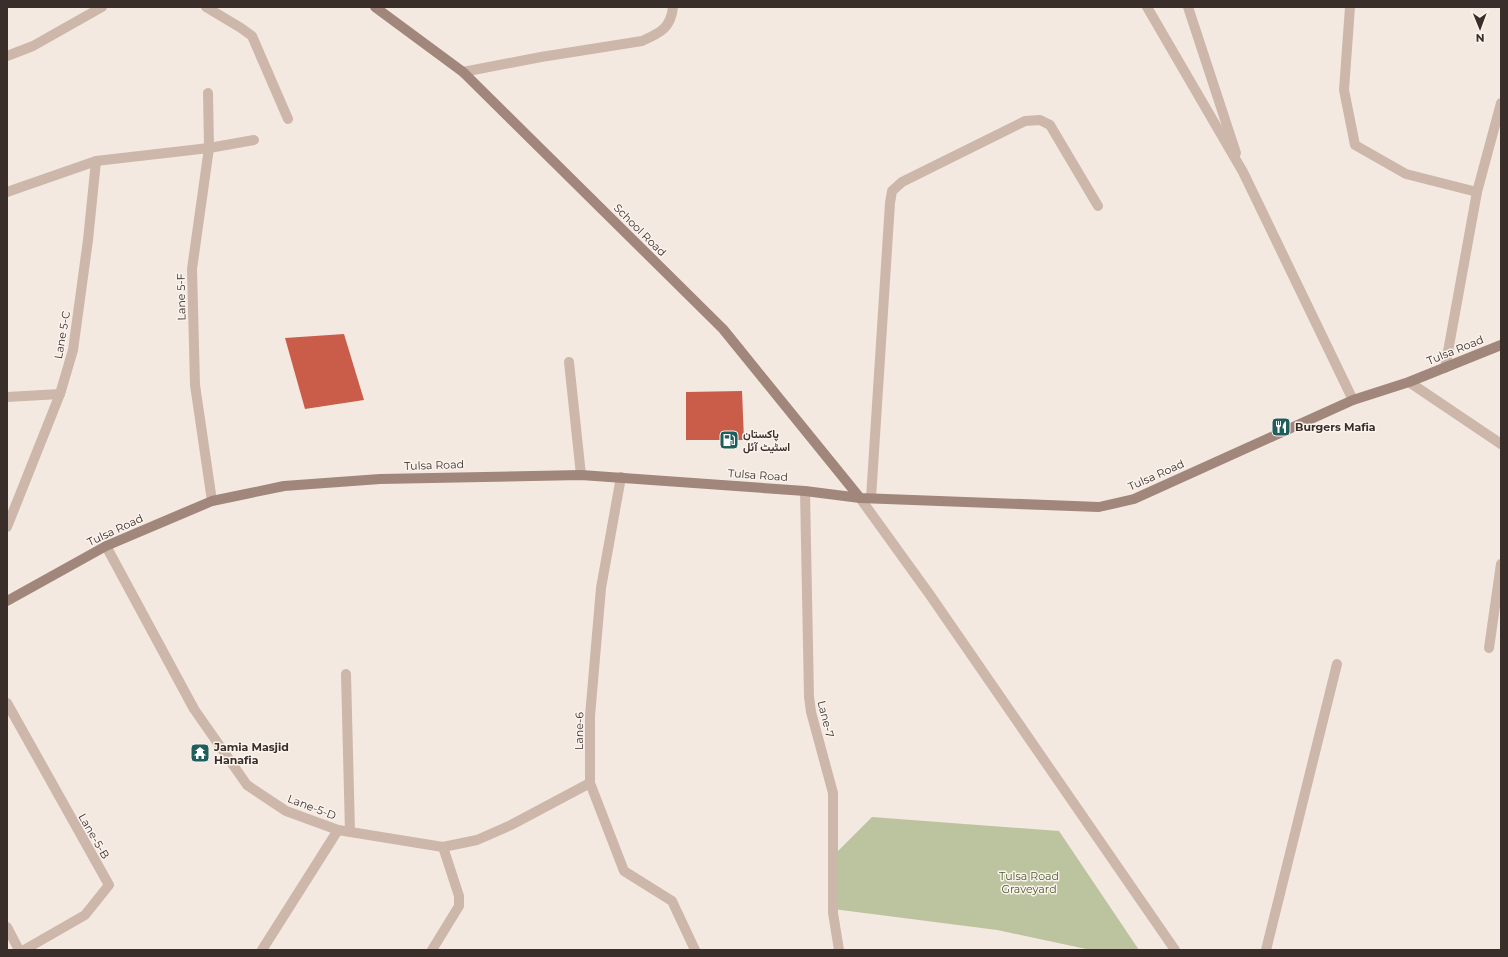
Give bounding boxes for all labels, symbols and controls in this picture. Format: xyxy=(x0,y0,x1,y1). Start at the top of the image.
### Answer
north arrow xyxy=(1460,8,1500,48)
text: N xyxy=(1476,31,1485,45)
street label: School Road xyxy=(611,201,669,259)
street label: Lane 5-F xyxy=(174,273,188,321)
street label: Lane 5-C xyxy=(51,310,73,360)
street label: Tulsa Road xyxy=(1425,332,1485,368)
restaurant icon: Burgers Mafia xyxy=(1270,416,1292,438)
place label: Burgers Mafia xyxy=(1295,420,1376,434)
place label: پاکستان اسٹیٹ آئل xyxy=(743,427,790,454)
fuel station icon: پاکستان اسٹیٹ آئل xyxy=(718,429,740,451)
street label: Tulsa Road xyxy=(1126,456,1186,494)
street label: Tulsa Road xyxy=(404,457,464,473)
street label: Tulsa Road xyxy=(728,466,788,484)
street label: Tulsa Road xyxy=(85,511,145,549)
street label: Lane-7 xyxy=(815,699,837,739)
street label: Lane-6 xyxy=(572,712,586,750)
place label: Jamia Masjid Hanafia xyxy=(213,740,289,767)
temple icon: Jamia Masjid Hanafia xyxy=(189,742,211,764)
street label: Lane-5-D xyxy=(286,791,338,823)
street label: Lane-5-B xyxy=(75,811,113,861)
park label: Tulsa Road Graveyard xyxy=(999,869,1059,896)

